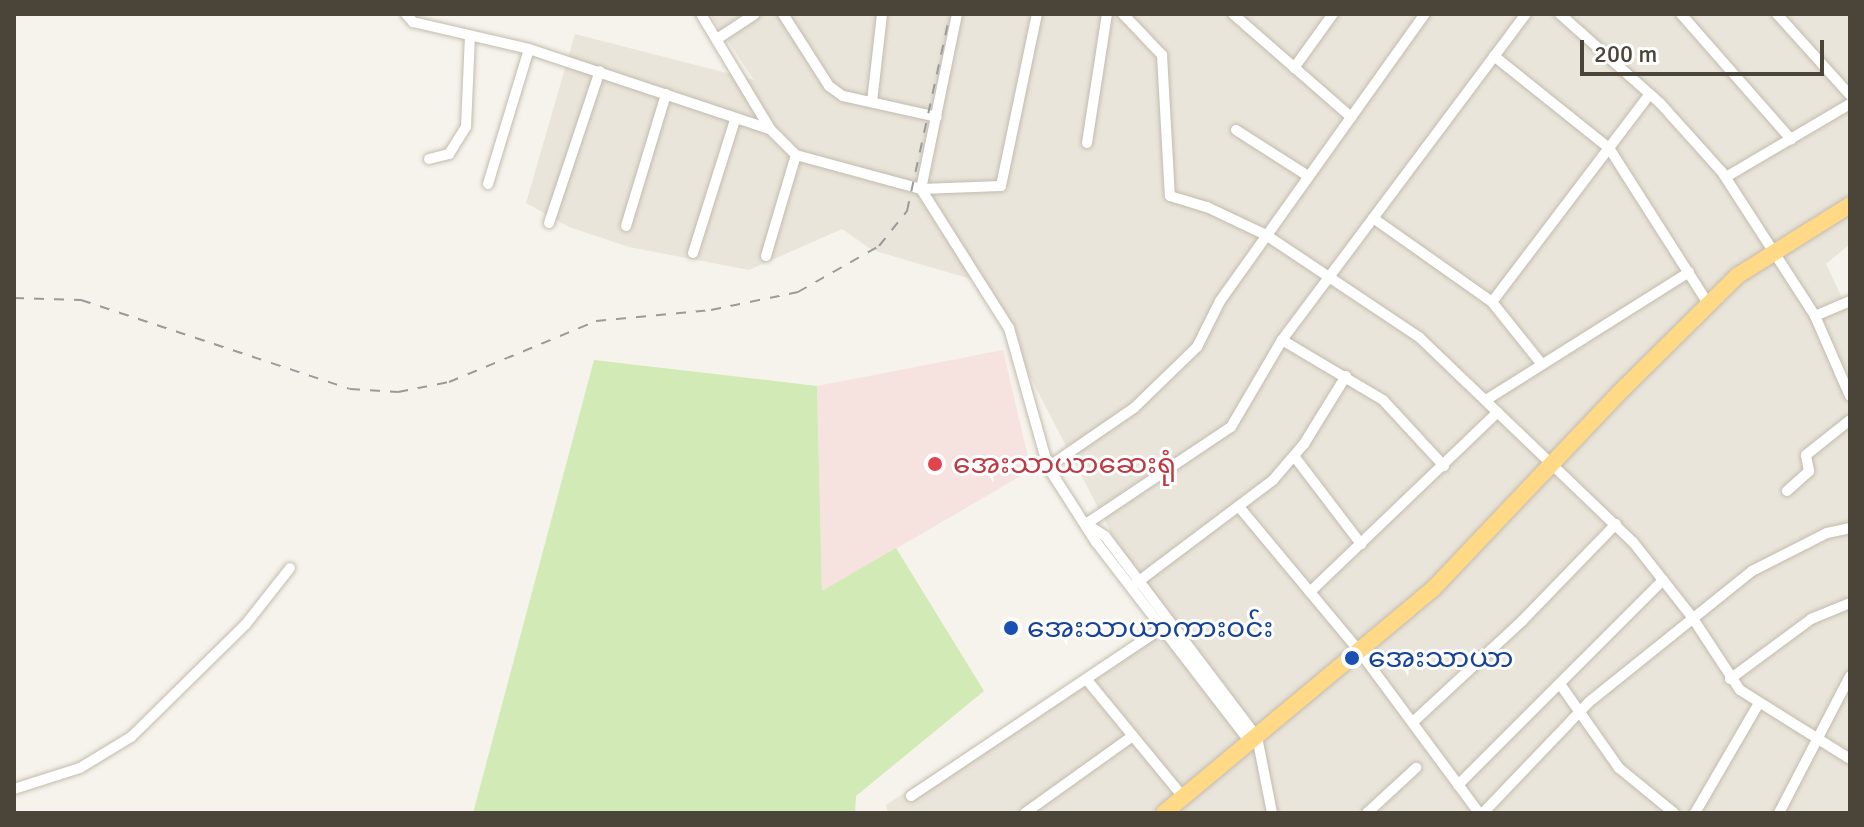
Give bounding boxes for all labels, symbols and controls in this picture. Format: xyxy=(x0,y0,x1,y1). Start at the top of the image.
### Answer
scale bar xyxy=(1584,24,1828,74)
text: 200 m xyxy=(1594,39,1657,69)
place label: အေးသာယာဆေးရုံ xyxy=(953,447,1176,481)
marker: အေးသာယာဆေးရုံ xyxy=(924,453,946,475)
place label: အေးသာယာကားဝင်း xyxy=(1027,611,1273,645)
marker: အေးသာယာကားဝင်း xyxy=(1002,619,1020,637)
place label: အေးသာယာ xyxy=(1368,641,1513,675)
marker: အေးသာယာ xyxy=(1343,649,1361,667)

